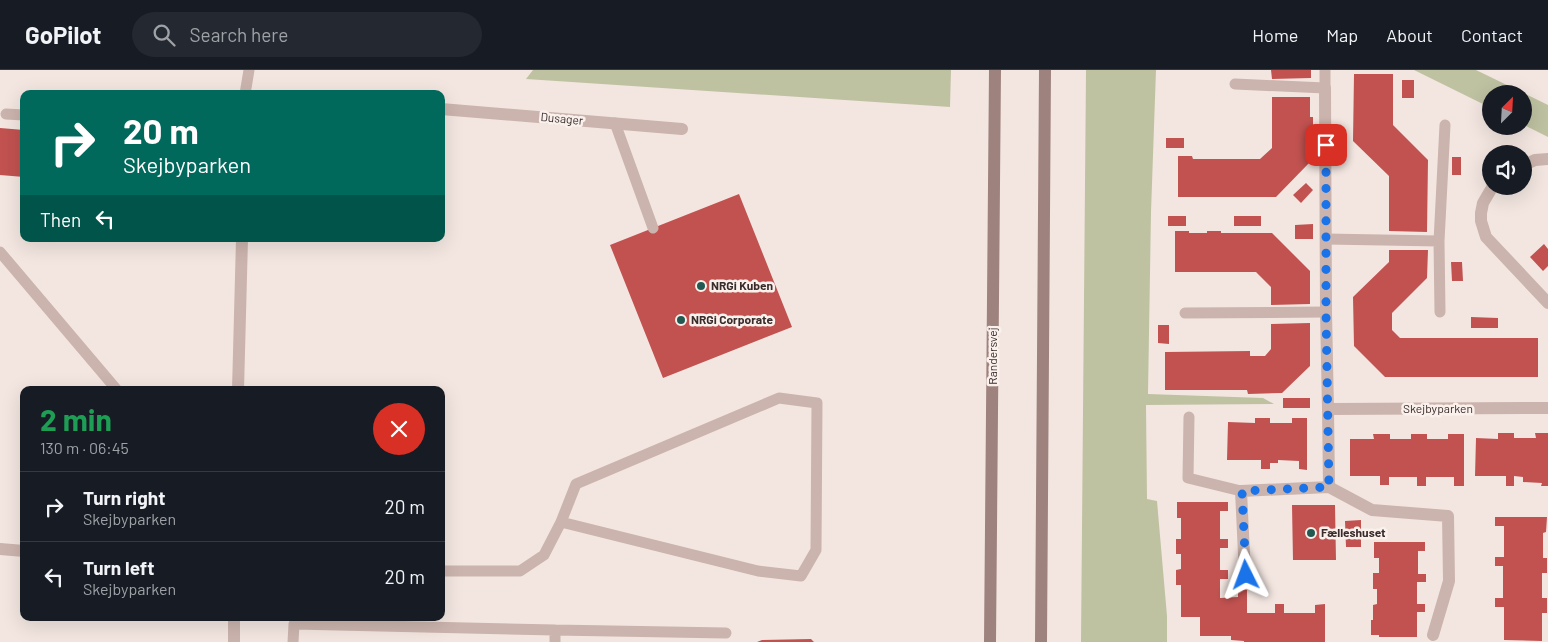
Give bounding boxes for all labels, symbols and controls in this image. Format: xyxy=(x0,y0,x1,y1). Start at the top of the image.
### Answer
search box xyxy=(132,12,482,57)
text: GoPilot xyxy=(25,20,102,49)
icon: search xyxy=(150,21,178,49)
text: Search here xyxy=(190,23,288,46)
text: Home xyxy=(1252,24,1298,46)
text: Map xyxy=(1326,24,1358,46)
text: About xyxy=(1386,24,1433,46)
text: Contact xyxy=(1461,24,1523,46)
north arrow xyxy=(1482,85,1532,135)
map controls xyxy=(1482,85,1532,195)
text: 20 m xyxy=(123,109,199,151)
street label: Dusager xyxy=(540,109,585,127)
icon: right xyxy=(40,110,105,175)
pin xyxy=(1305,124,1347,166)
icon: arrive xyxy=(1312,131,1340,159)
button: sound xyxy=(1482,145,1532,195)
text: Skejbyparken xyxy=(123,151,251,177)
icon: left xyxy=(91,205,119,233)
text: Then xyxy=(40,208,81,231)
place label: NRGi Kuben xyxy=(711,278,773,292)
marker: NRGi Kuben xyxy=(695,280,707,292)
place label: NRGi Corporate xyxy=(691,312,773,326)
marker: NRGi Corporate xyxy=(675,314,687,326)
street label: Randersvej xyxy=(985,327,999,385)
text: 2 min xyxy=(40,401,112,437)
street label: Skejbyparken xyxy=(1403,401,1473,415)
button: close xyxy=(373,403,425,455)
text: 130 m · 06:45 xyxy=(40,438,129,457)
text: Turn right xyxy=(83,486,165,509)
icon: right xyxy=(40,493,68,521)
text: 20 m xyxy=(385,495,425,518)
text: Skejbyparken xyxy=(83,509,176,528)
place label: Fælleshuset xyxy=(1321,525,1386,539)
marker: Fælleshuset xyxy=(1305,527,1317,539)
position arrow xyxy=(1219,548,1271,600)
text: Turn left xyxy=(83,556,154,579)
icon: left xyxy=(40,563,68,591)
text: 20 m xyxy=(385,565,425,588)
text: Skejbyparken xyxy=(83,579,176,598)

